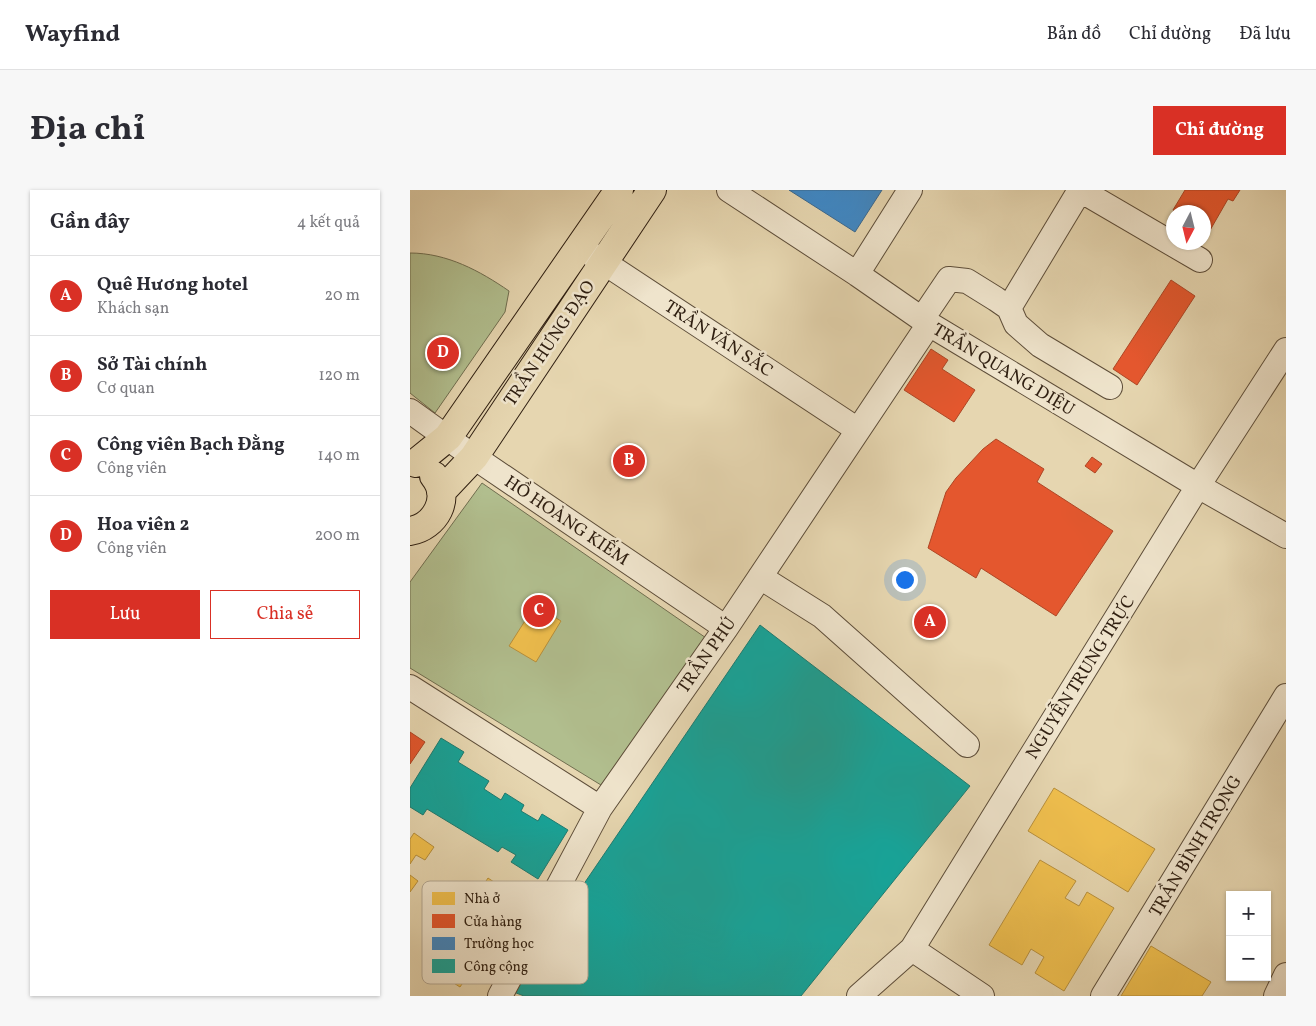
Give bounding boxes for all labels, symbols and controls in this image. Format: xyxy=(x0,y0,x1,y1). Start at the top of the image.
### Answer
text: Wayfind xyxy=(25,18,120,52)
text: Bản đồ xyxy=(1047,22,1101,47)
text: Chỉ đường xyxy=(1129,22,1211,47)
text: Đã lưu xyxy=(1239,22,1291,47)
text: Địa chỉ xyxy=(30,106,145,154)
button: Chỉ đường xyxy=(1153,106,1286,155)
north arrow xyxy=(1166,205,1211,250)
text: Gần đây xyxy=(50,208,130,237)
text: 4 kết quả xyxy=(297,212,360,234)
text: Quê Hương hotel xyxy=(97,272,248,298)
street label: TRẦN HƯNG ĐẠO xyxy=(496,274,602,412)
text: A xyxy=(60,285,72,307)
text: 20 m xyxy=(325,285,360,307)
street label: TRẦN VĂN SẮC xyxy=(659,292,779,384)
text: Khách sạn xyxy=(97,298,169,320)
street label: TRẦN QUANG DIỆU xyxy=(927,315,1081,423)
pin: D xyxy=(427,334,459,372)
text: Sở Tài chính xyxy=(97,352,207,378)
text: B xyxy=(61,365,71,387)
text: 120 m xyxy=(318,365,360,387)
text: Cơ quan xyxy=(97,378,155,400)
text: Công viên Bạch Đằng xyxy=(97,432,285,458)
pin: B xyxy=(613,442,645,480)
text: C xyxy=(61,445,71,467)
text: 140 m xyxy=(318,445,360,467)
text: Công viên xyxy=(97,458,167,480)
street label: HỒ HOÀNG KIẾM xyxy=(499,468,635,572)
text: Hoa viên 2 xyxy=(97,512,189,538)
text: D xyxy=(60,525,72,547)
text: 200 m xyxy=(315,525,360,547)
text: Công viên xyxy=(97,538,167,560)
your location xyxy=(892,567,918,593)
street label: NGUYỄN TRUNG TRỰC xyxy=(1017,589,1142,764)
button: Lưu xyxy=(50,590,200,639)
button: Chia sẻ xyxy=(210,590,360,639)
pin: C xyxy=(523,592,555,630)
pin: A xyxy=(914,603,946,641)
street label: TRẦN PHÚ xyxy=(669,611,743,699)
street label: TRẦN BÌNH TRỌNG xyxy=(1141,770,1249,922)
legend xyxy=(422,881,588,984)
text: Nhà ở xyxy=(464,890,501,909)
map controls xyxy=(1226,891,1271,981)
button: + xyxy=(1226,891,1271,936)
text: Cửa hàng xyxy=(464,913,522,932)
text: Trường học xyxy=(464,935,534,954)
button: − xyxy=(1226,936,1271,981)
text: Công cộng xyxy=(464,958,528,977)

